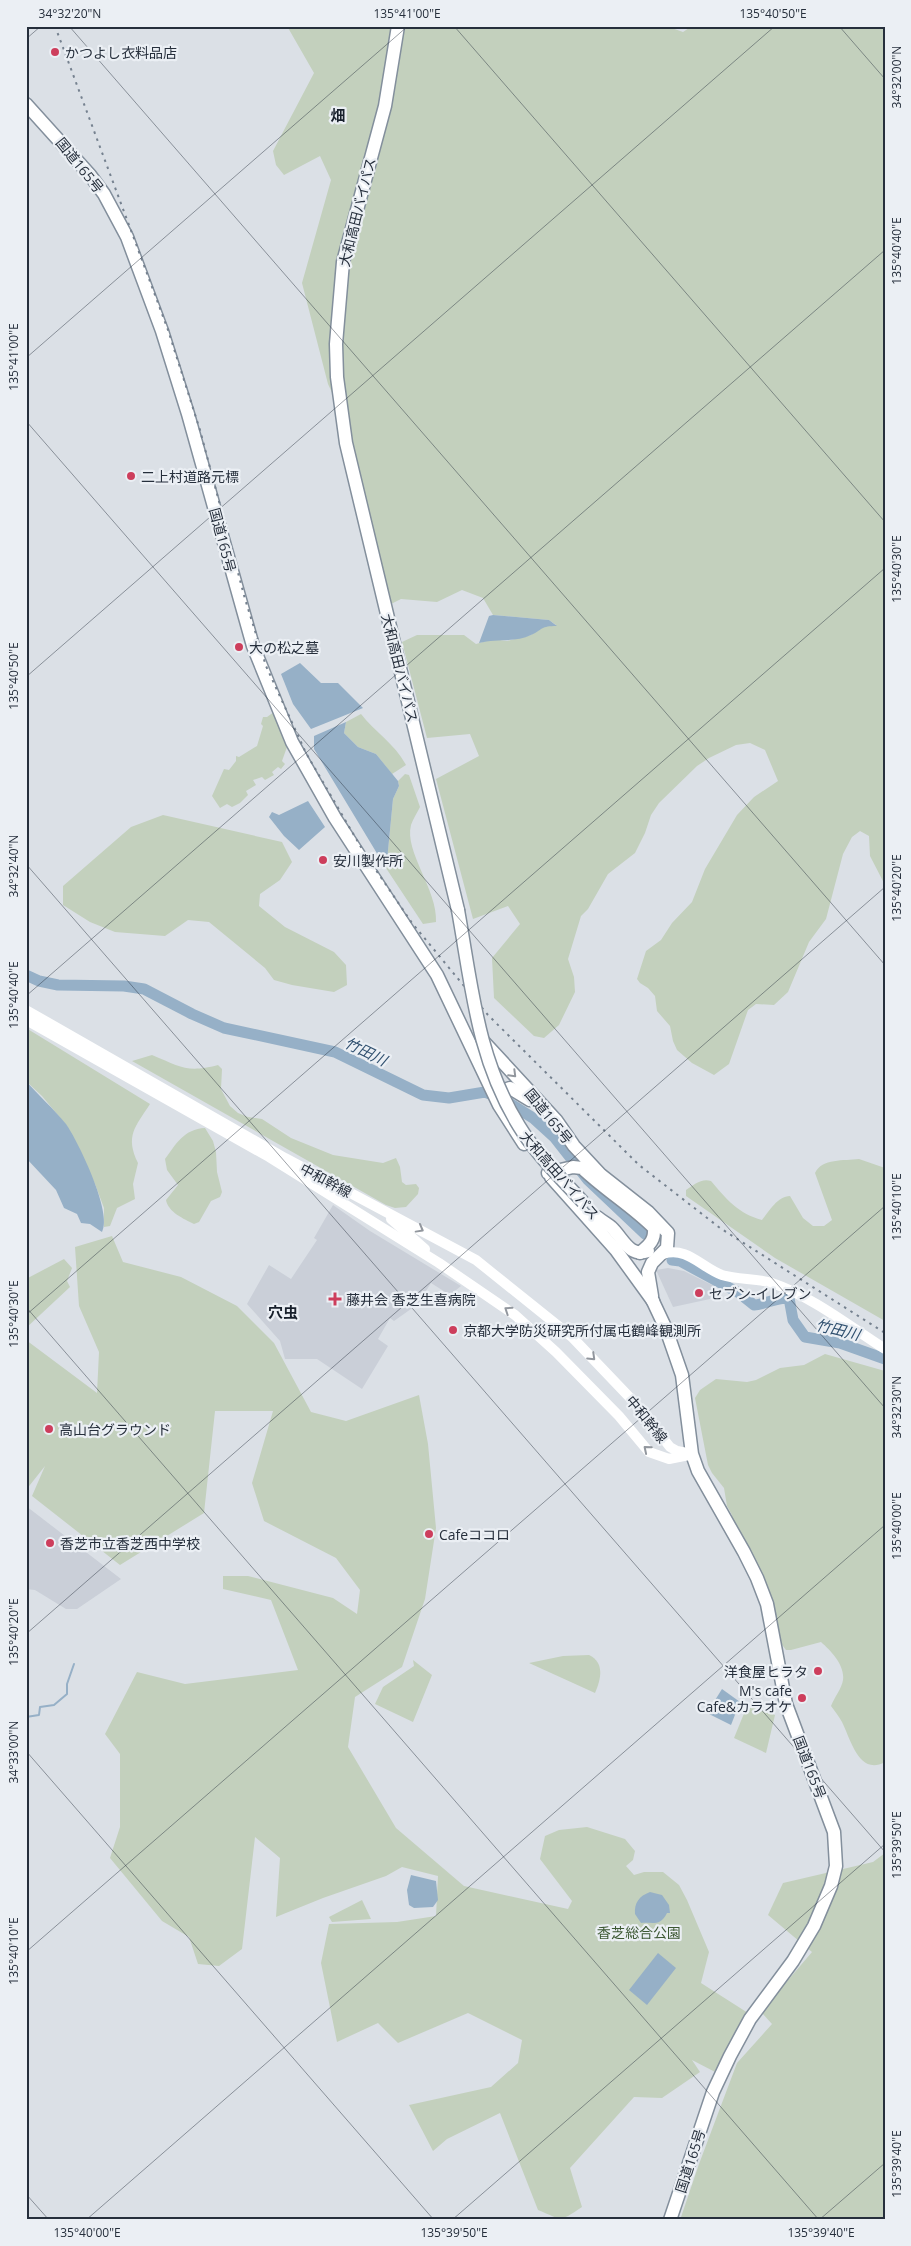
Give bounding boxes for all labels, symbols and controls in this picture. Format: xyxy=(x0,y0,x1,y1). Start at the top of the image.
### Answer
text: 34°32'20"N xyxy=(39,5,101,22)
text: 135°41'00"E xyxy=(373,5,441,22)
text: 135°40'50"E xyxy=(739,5,807,22)
place label: かつよし衣料品店 xyxy=(65,43,177,62)
marker: かつよし衣料品店 xyxy=(49,46,61,58)
text: 34°32'00"N xyxy=(888,46,905,108)
district label: 畑 xyxy=(330,105,346,125)
street label: 国道165号 xyxy=(52,133,108,197)
street label: 大和高田バイパス xyxy=(334,155,380,269)
text: 135°40'40"E xyxy=(888,217,905,285)
text: 135°41'00"E xyxy=(5,323,22,391)
place label: 二上村道路元標 xyxy=(141,467,239,486)
marker: 二上村道路元標 xyxy=(125,470,137,482)
street label: 国道165号 xyxy=(205,506,241,574)
text: 135°40'30"E xyxy=(888,535,905,603)
street label: 大和高田バイパス xyxy=(377,611,423,725)
place label: 大の松之墓 xyxy=(249,638,319,657)
marker: 大の松之墓 xyxy=(233,641,245,653)
text: 135°40'50"E xyxy=(5,642,22,710)
text: 34°32'40"N xyxy=(5,835,22,897)
place label: 安川製作所 xyxy=(333,851,403,870)
marker: 安川製作所 xyxy=(317,854,329,866)
text: 135°40'20"E xyxy=(888,854,905,922)
text: 135°40'40"E xyxy=(5,961,22,1029)
water label: 竹田川 xyxy=(341,1032,392,1071)
one-way arrow xyxy=(507,1069,516,1078)
street label: 国道165号 xyxy=(521,1084,577,1148)
street label: 大和高田バイパス xyxy=(516,1127,604,1223)
street label: 中和幹線 xyxy=(297,1158,355,1202)
text: 135°40'10"E xyxy=(888,1173,905,1241)
one-way arrow xyxy=(415,1223,424,1233)
text: 135°40'30"E xyxy=(5,1280,22,1348)
place label: セブン-イレブン xyxy=(709,1284,812,1303)
marker: セブン-イレブン xyxy=(693,1287,705,1299)
place label: 藤井会 香芝生喜病院 xyxy=(346,1290,476,1309)
marker: 藤井会 香芝生喜病院 xyxy=(328,1292,342,1306)
district label: 穴虫 xyxy=(268,1302,298,1322)
one-way arrow xyxy=(504,1307,514,1316)
water label: 竹田川 xyxy=(814,1314,864,1345)
place label: 京都大学防災研究所付属屯鶴峰観測所 xyxy=(463,1321,701,1340)
marker: 京都大学防災研究所付属屯鶴峰観測所 xyxy=(447,1324,459,1336)
one-way arrow xyxy=(586,1351,595,1360)
text: 34°32'30"N xyxy=(888,1376,905,1438)
street label: 中和幹線 xyxy=(622,1391,672,1447)
place label: 高山台グラウンド xyxy=(59,1420,171,1439)
marker: 高山台グラウンド xyxy=(43,1423,55,1435)
one-way arrow xyxy=(644,1445,653,1454)
text: 135°40'00"E xyxy=(888,1492,905,1560)
place label: Cafeココロ xyxy=(439,1525,510,1544)
marker: Cafeココロ xyxy=(423,1528,435,1540)
place label: 香芝市立香芝西中学校 xyxy=(60,1534,200,1553)
marker: 香芝市立香芝西中学校 xyxy=(44,1537,56,1549)
text: 135°40'20"E xyxy=(5,1598,22,1666)
place label: 洋食屋ヒラタ xyxy=(724,1662,808,1681)
marker: 洋食屋ヒラタ xyxy=(812,1665,824,1677)
place label: M's cafe Cafe&カラオケ xyxy=(697,1681,792,1716)
marker: M's cafe Cafe&カラオケ xyxy=(796,1692,808,1704)
text: 34°33'00"N xyxy=(5,1721,22,1783)
street label: 国道165号 xyxy=(789,1733,831,1801)
text: 135°39'50"E xyxy=(888,1811,905,1879)
text: 135°40'10"E xyxy=(5,1917,22,1985)
park label: 香芝総合公園 xyxy=(597,1923,681,1942)
street label: 国道165号 xyxy=(671,2127,709,2195)
text: 135°39'40"E xyxy=(888,2130,905,2198)
text: 135°40'00"E xyxy=(53,2224,121,2241)
text: 135°39'50"E xyxy=(420,2224,488,2241)
text: 135°39'40"E xyxy=(787,2224,855,2241)

